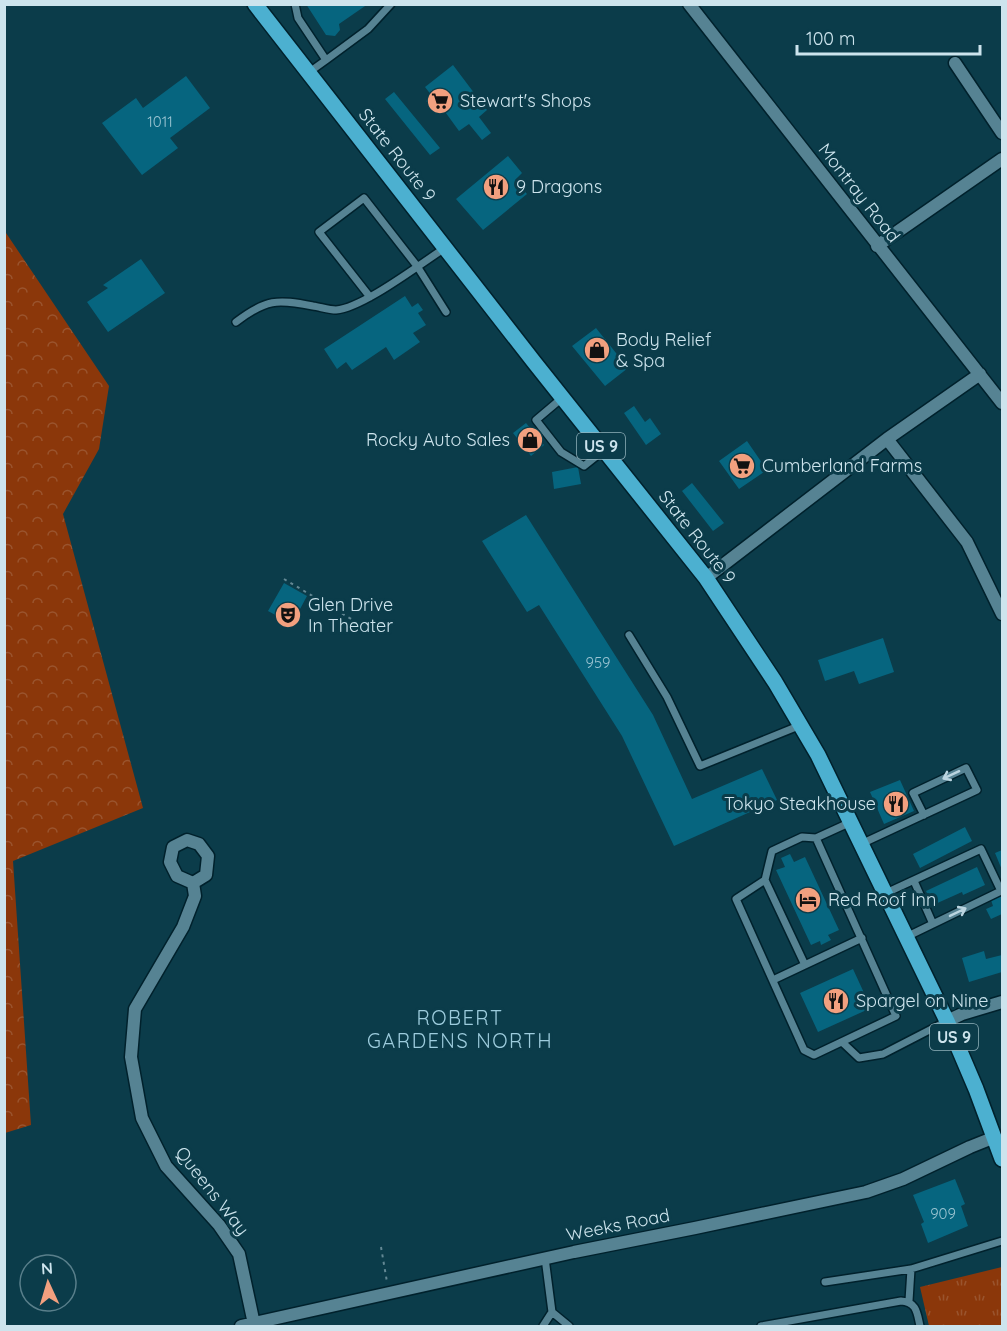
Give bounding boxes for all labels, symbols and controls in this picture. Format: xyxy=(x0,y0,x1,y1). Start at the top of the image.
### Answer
scale bar xyxy=(797,18,980,56)
text: 100 m xyxy=(806,27,855,50)
supermarket icon: Stewart's Shops xyxy=(425,86,455,116)
place label: Stewart's Shops xyxy=(460,89,591,112)
street label: State Route 9 xyxy=(354,103,441,206)
house number: 1011 xyxy=(147,112,173,131)
street label: Montray Road xyxy=(813,138,905,247)
restaurant icon: 9 Dragons xyxy=(481,172,511,202)
place label: 9 Dragons xyxy=(516,175,602,198)
place label: Body Relief & Spa xyxy=(616,328,712,372)
shop icon: Body Relief & Spa xyxy=(582,335,612,365)
shop icon: Rocky Auto Sales xyxy=(515,425,545,455)
place label: Rocky Auto Sales xyxy=(366,428,510,451)
road number: US 9 xyxy=(577,433,625,459)
supermarket icon: Cumberland Farms xyxy=(727,451,757,481)
place label: Cumberland Farms xyxy=(762,454,922,477)
street label: State Route 9 xyxy=(654,485,741,588)
place label: Glen Drive In Theater xyxy=(308,593,393,637)
theatre icon: Glen Drive In Theater xyxy=(273,600,303,630)
house number: 959 xyxy=(586,653,610,672)
one-way arrow xyxy=(942,770,960,781)
restaurant icon: Tokyo Steakhouse xyxy=(881,789,911,819)
place label: Tokyo Steakhouse xyxy=(724,792,876,815)
hotel icon: Red Roof Inn xyxy=(793,885,823,915)
place label: Red Roof Inn xyxy=(828,888,936,911)
one-way arrow xyxy=(949,905,967,917)
restaurant icon: Spargel on Nine xyxy=(821,986,851,1016)
place label: Spargel on Nine xyxy=(856,989,988,1012)
district label: ROBERT GARDENS NORTH xyxy=(367,1005,553,1053)
road number: US 9 xyxy=(930,1024,978,1050)
street label: Queens Way xyxy=(170,1142,254,1240)
street label: Weeks Road xyxy=(564,1203,672,1246)
house number: 909 xyxy=(930,1204,956,1223)
north arrow xyxy=(18,1253,78,1313)
text: N xyxy=(40,1258,54,1278)

